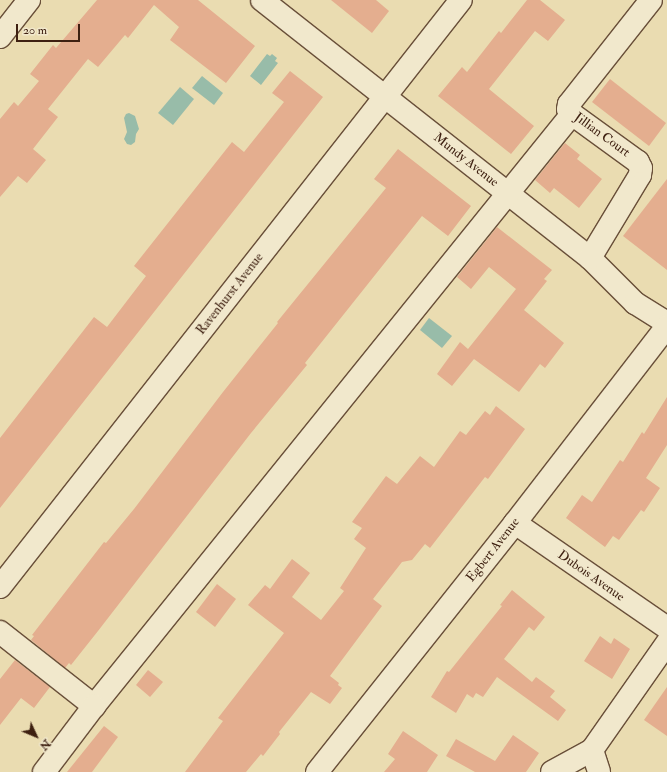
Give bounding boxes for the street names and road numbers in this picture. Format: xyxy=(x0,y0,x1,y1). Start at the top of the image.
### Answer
street label: Jillian Court xyxy=(571,110,633,160)
street label: Mundy Avenue xyxy=(430,130,502,190)
street label: Ravenhurst Avenue xyxy=(193,250,267,338)
street label: Egbert Avenue xyxy=(463,515,523,585)
street label: Dubois Avenue xyxy=(555,547,627,605)

